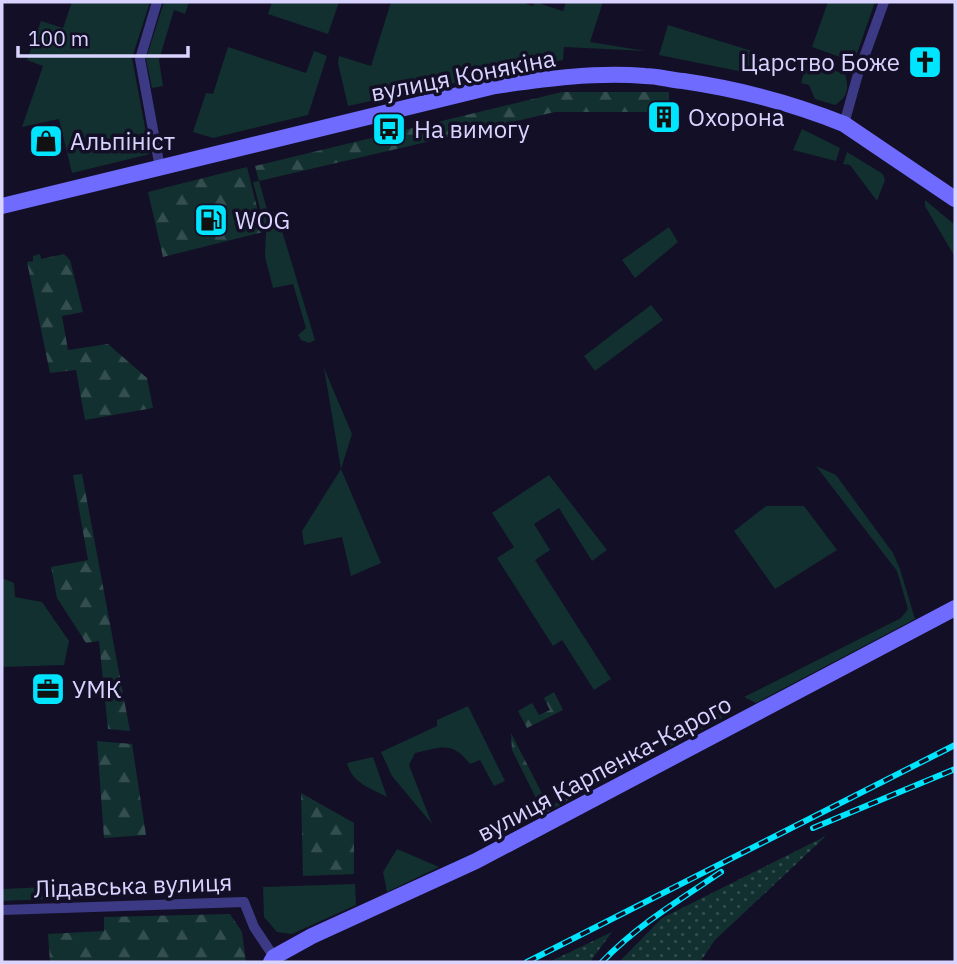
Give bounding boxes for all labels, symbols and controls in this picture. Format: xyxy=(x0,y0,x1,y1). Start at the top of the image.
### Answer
scale bar xyxy=(18,14,187,58)
text: 100 m xyxy=(28,24,89,52)
street label: вулиця Конякіна xyxy=(368,41,558,109)
church icon: Царство Боже xyxy=(906,43,944,81)
place label: Царство Боже xyxy=(740,46,900,78)
building icon: Охорона xyxy=(645,98,683,136)
place label: Охорона xyxy=(688,101,785,133)
bus stop icon: На вимогу xyxy=(370,110,408,148)
place label: На вимогу xyxy=(414,113,530,145)
shop icon: Альпініст xyxy=(27,122,65,160)
place label: Альпініст xyxy=(70,125,175,157)
fuel station icon: WOG xyxy=(192,201,230,239)
place label: WOG xyxy=(235,204,290,236)
office icon: УМК xyxy=(29,670,67,708)
place label: УМК xyxy=(72,673,122,705)
street label: вулиця Карпенка-Карого xyxy=(471,687,737,849)
street label: Лідавська вулиця xyxy=(33,866,233,904)

